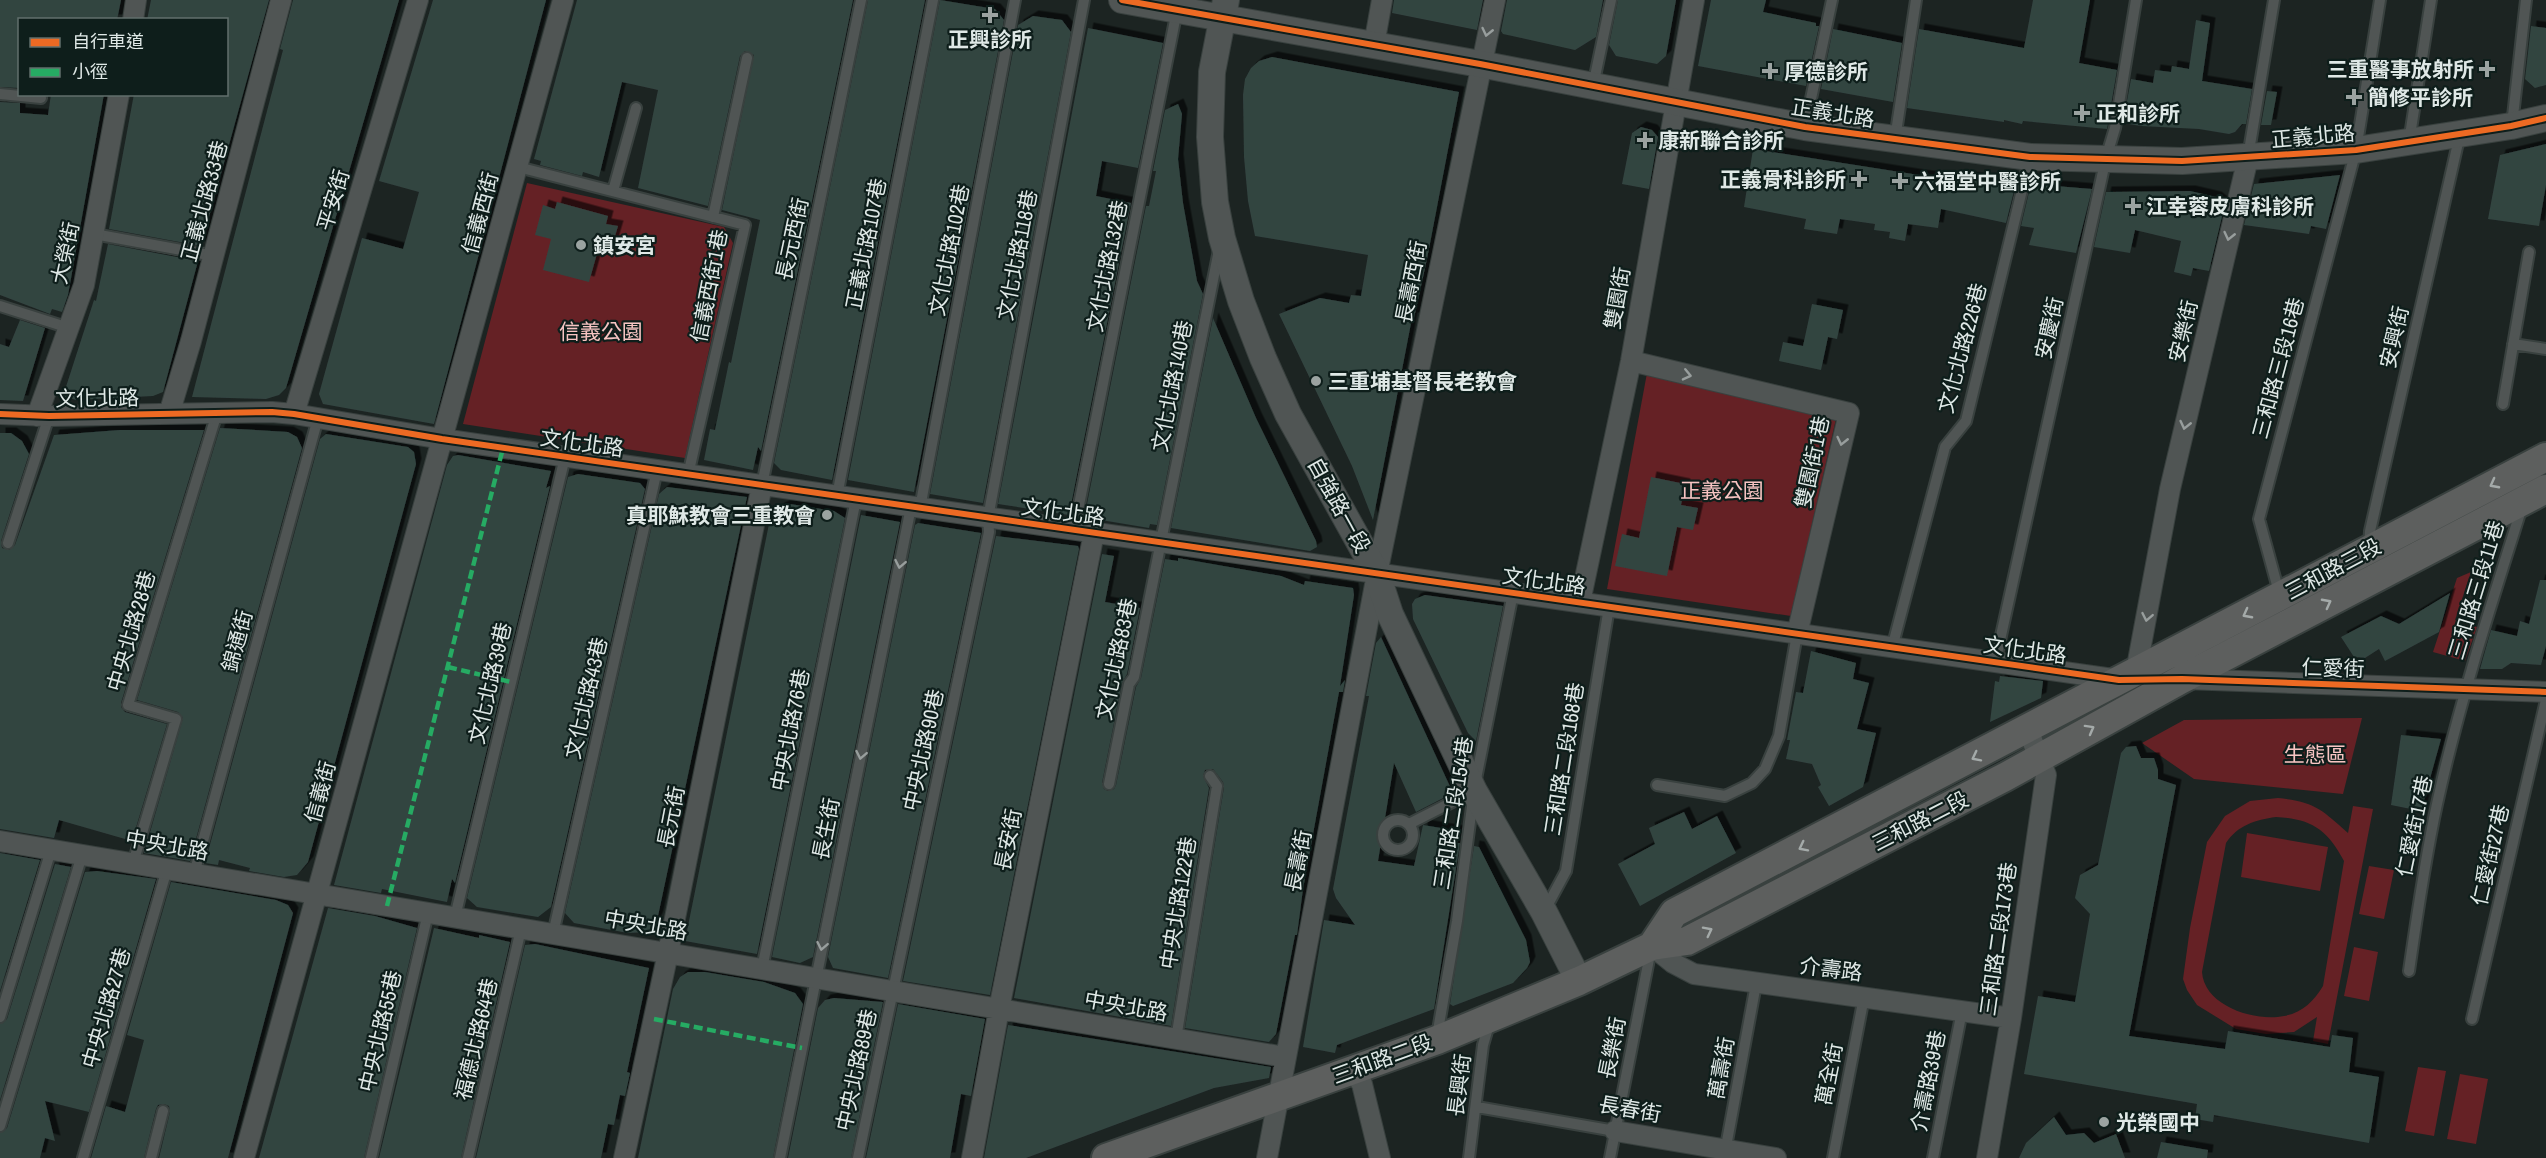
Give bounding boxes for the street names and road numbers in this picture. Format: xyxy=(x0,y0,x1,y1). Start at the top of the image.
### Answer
street label: 正義北路 xyxy=(1789,92,1877,134)
street label: 正義北路 xyxy=(2270,118,2356,154)
street label: 正義北路33巷 xyxy=(174,137,234,265)
street label: 平安街 xyxy=(310,166,356,234)
street label: 信義西街 xyxy=(455,169,505,257)
street label: 正義北路107巷 xyxy=(839,176,893,312)
street label: 文化北路102巷 xyxy=(922,182,976,318)
street label: 文化北路118巷 xyxy=(990,187,1044,323)
street label: 長元西街 xyxy=(769,195,815,283)
street label: 文化北路132巷 xyxy=(1080,198,1134,334)
street label: 大榮街 xyxy=(44,219,86,287)
street label: 信義西街1巷 xyxy=(684,227,734,345)
street label: 長壽西街 xyxy=(1389,238,1433,326)
street label: 雙園街 xyxy=(1597,264,1637,332)
street label: 文化北路226巷 xyxy=(1931,280,1993,416)
street label: 安慶街 xyxy=(2028,294,2070,362)
street label: 三和路三段16巷 xyxy=(2245,294,2311,442)
street label: 安樂街 xyxy=(2162,297,2204,365)
street label: 安興街 xyxy=(2373,303,2415,371)
street label: 文化北路140巷 xyxy=(1145,318,1199,454)
street label: 文化北路 xyxy=(55,383,139,413)
street label: 雙園街1巷 xyxy=(1788,413,1836,511)
street label: 文化北路 xyxy=(538,423,626,463)
street label: 自強路一段 xyxy=(1301,452,1377,558)
street label: 文化北路 xyxy=(1019,492,1107,532)
street label: 三和路三段11巷 xyxy=(2441,517,2511,663)
street label: 三和路三段 xyxy=(2280,532,2386,606)
street label: 文化北路 xyxy=(1500,561,1588,601)
street label: 中央北路28巷 xyxy=(100,567,162,695)
street label: 文化北路83巷 xyxy=(1089,595,1143,723)
street label: 錦通街 xyxy=(215,607,259,675)
street label: 文化北路39巷 xyxy=(462,619,518,747)
street label: 文化北路 xyxy=(1981,630,2069,670)
street label: 文化北路43巷 xyxy=(558,634,614,762)
street label: 仁愛街 xyxy=(2301,652,2365,684)
street label: 中央北路76巷 xyxy=(764,666,816,794)
street label: 三和路二段168巷 xyxy=(1538,680,1590,838)
street label: 中央北路90巷 xyxy=(896,686,950,814)
street label: 三和路二段154巷 xyxy=(1427,734,1479,892)
street label: 信義街 xyxy=(298,758,342,826)
street label: 仁愛街17巷 xyxy=(2389,773,2439,879)
street label: 長元街 xyxy=(651,783,691,851)
street label: 三和路二段 xyxy=(1867,784,1973,858)
street label: 長生街 xyxy=(806,795,846,863)
street label: 仁愛街27巷 xyxy=(2464,801,2516,909)
street label: 長安街 xyxy=(988,806,1028,874)
street label: 中央北路 xyxy=(123,823,211,867)
street label: 長壽街 xyxy=(1278,827,1318,895)
street label: 中央北路122巷 xyxy=(1153,835,1203,971)
street label: 三和路二段173巷 xyxy=(1973,860,2023,1018)
street label: 中央北路 xyxy=(602,903,690,947)
street label: 中央北路27巷 xyxy=(75,944,137,1072)
street label: 介壽路 xyxy=(1798,951,1864,987)
street label: 中央北路55巷 xyxy=(352,967,408,1095)
street label: 福德北路64巷 xyxy=(448,975,504,1103)
street label: 中央北路 xyxy=(1082,984,1170,1028)
street label: 中央北路89巷 xyxy=(829,1006,883,1134)
street label: 長樂街 xyxy=(1592,1014,1632,1082)
street label: 三和路二段 xyxy=(1328,1027,1436,1091)
street label: 介壽路39巷 xyxy=(1904,1028,1952,1134)
street label: 萬壽街 xyxy=(1701,1034,1741,1102)
street label: 萬全街 xyxy=(1809,1040,1849,1108)
street label: 長興街 xyxy=(1441,1052,1477,1118)
street label: 長春街 xyxy=(1596,1089,1664,1129)

